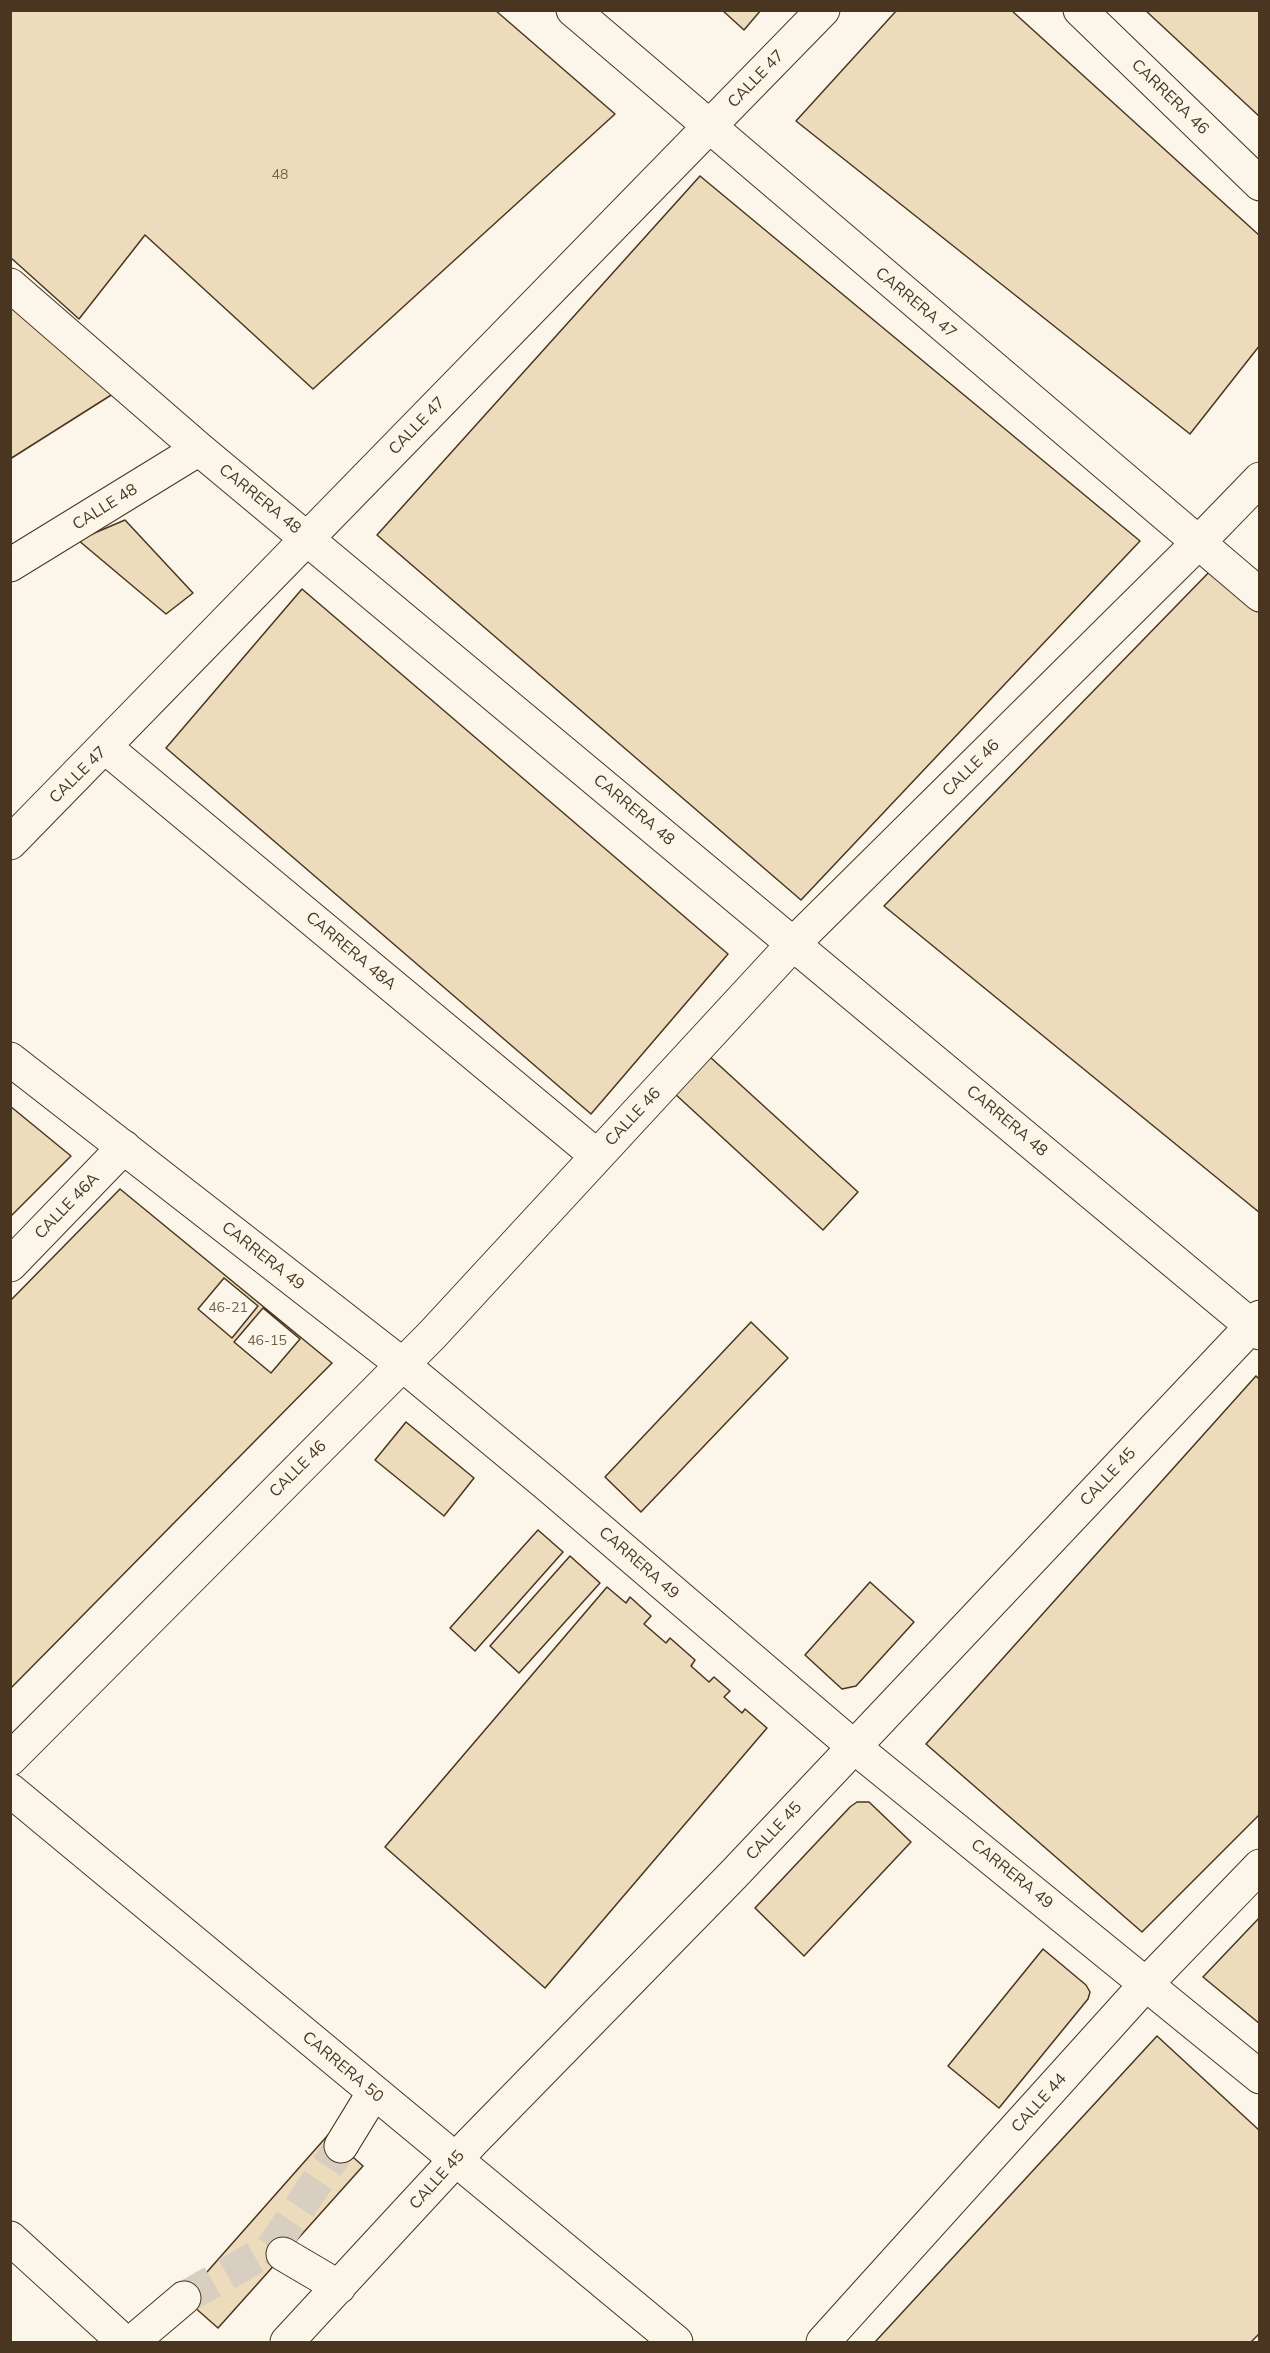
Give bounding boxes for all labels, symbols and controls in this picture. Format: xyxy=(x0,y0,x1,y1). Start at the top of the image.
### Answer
street label: CALLE 47 xyxy=(724,46,788,112)
street label: CARRERA 46 xyxy=(1127,55,1213,139)
house number: 48 xyxy=(272,167,288,183)
street label: CARRERA 47 xyxy=(872,264,960,342)
street label: CALLE 47 xyxy=(385,393,449,459)
street label: CARRERA 48 xyxy=(215,460,305,538)
street label: CALLE 48 xyxy=(69,480,141,534)
street label: CALLE 46 xyxy=(939,736,1003,800)
street label: CALLE 47 xyxy=(46,743,110,807)
street label: CARRERA 48 xyxy=(590,771,678,849)
street label: CARRERA 48A xyxy=(302,908,400,994)
street label: CARRERA 48 xyxy=(963,1082,1051,1160)
street label: CALLE 46 xyxy=(601,1084,665,1150)
street label: CALLE 46A xyxy=(31,1169,103,1243)
street label: CARRERA 49 xyxy=(218,1218,308,1294)
house number: 46-21 xyxy=(208,1300,248,1316)
house number: 46-15 xyxy=(247,1333,287,1349)
street label: CALLE 46 xyxy=(266,1437,330,1501)
street label: CALLE 45 xyxy=(1076,1444,1140,1510)
street label: CARRERA 49 xyxy=(595,1523,683,1603)
street label: CALLE 45 xyxy=(742,1798,806,1864)
street label: CARRERA 49 xyxy=(967,1835,1057,1913)
street label: CARRERA 50 xyxy=(299,2028,387,2106)
street label: CALLE 44 xyxy=(1008,2070,1070,2136)
street label: CALLE 45 xyxy=(406,2147,468,2213)

